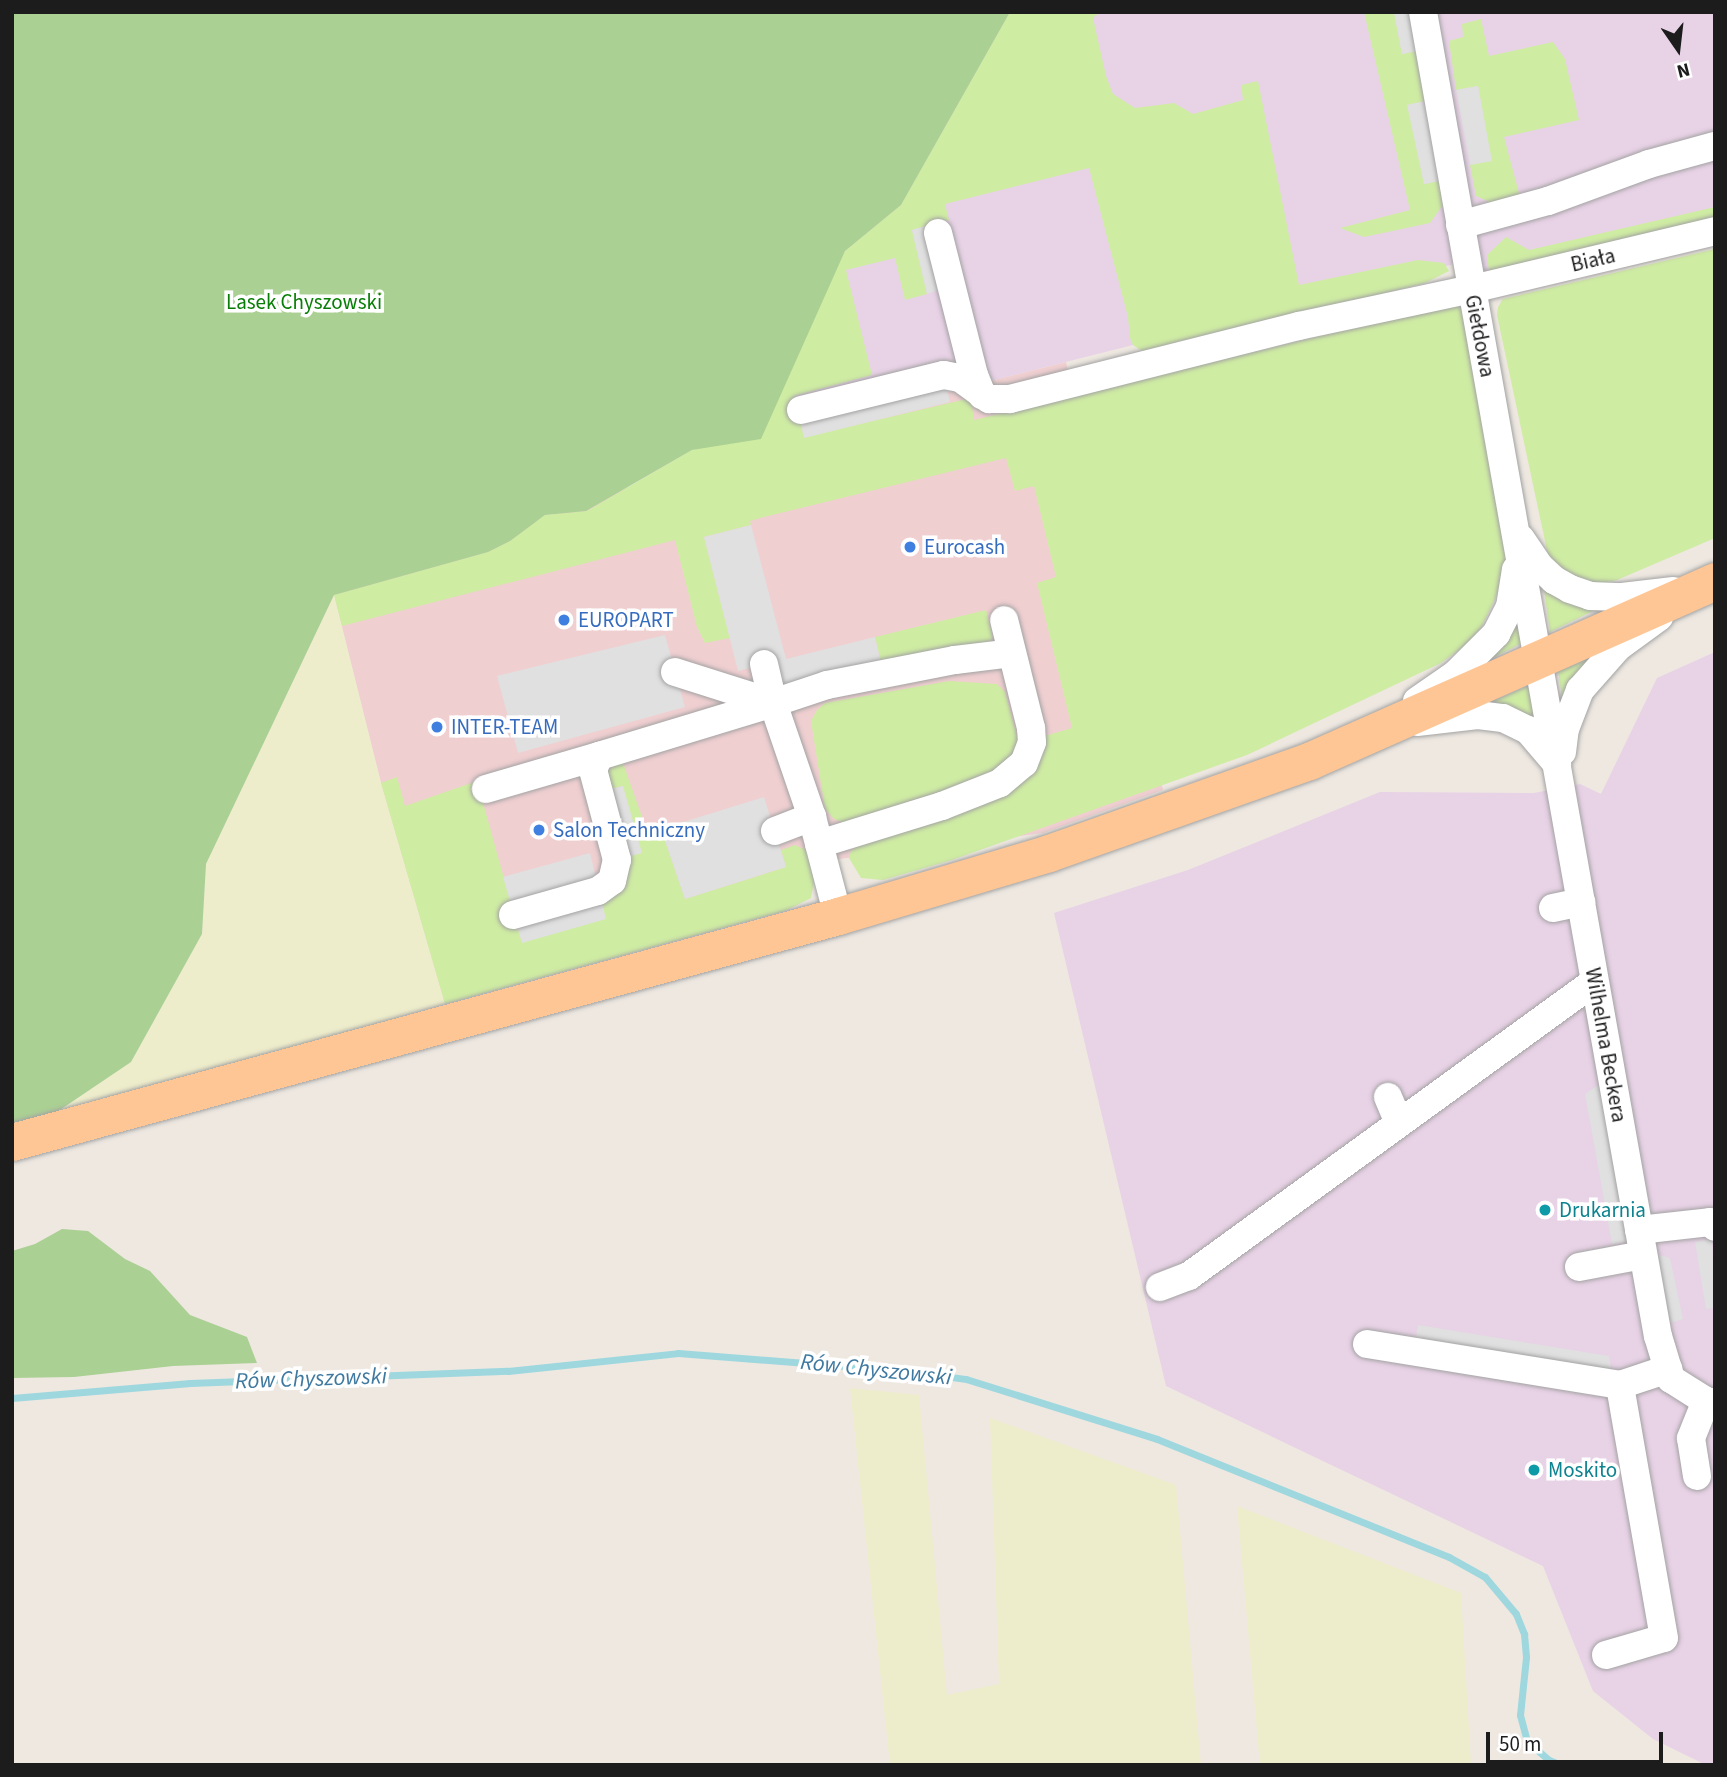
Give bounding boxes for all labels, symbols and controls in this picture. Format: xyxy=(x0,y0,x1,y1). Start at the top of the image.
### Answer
north arrow xyxy=(1643,14,1713,84)
text: N xyxy=(1674,55,1693,84)
street label: Biała xyxy=(1568,243,1618,277)
park label: Lasek Chyszowski xyxy=(226,289,382,315)
street label: Giełdowa xyxy=(1460,293,1500,379)
place label: Eurocash xyxy=(924,534,1005,560)
marker: Eurocash xyxy=(902,539,918,555)
place label: EUROPART xyxy=(578,607,674,633)
marker: EUROPART xyxy=(556,612,572,628)
place label: INTER-TEAM xyxy=(451,714,558,740)
marker: INTER-TEAM xyxy=(429,719,445,735)
place label: Salon Techniczny xyxy=(553,817,705,843)
marker: Salon Techniczny xyxy=(531,822,547,838)
street label: Wilhelma Beckera xyxy=(1580,966,1632,1124)
place label: Drukarnia xyxy=(1559,1197,1646,1223)
marker: Drukarnia xyxy=(1537,1202,1553,1218)
water label: Rów Chyszowski xyxy=(799,1348,953,1392)
water label: Rów Chyszowski xyxy=(235,1363,387,1395)
place label: Moskito xyxy=(1548,1457,1617,1483)
marker: Moskito xyxy=(1526,1462,1542,1478)
scale bar xyxy=(1489,1718,1666,1762)
text: 50 m xyxy=(1499,1729,1541,1759)

